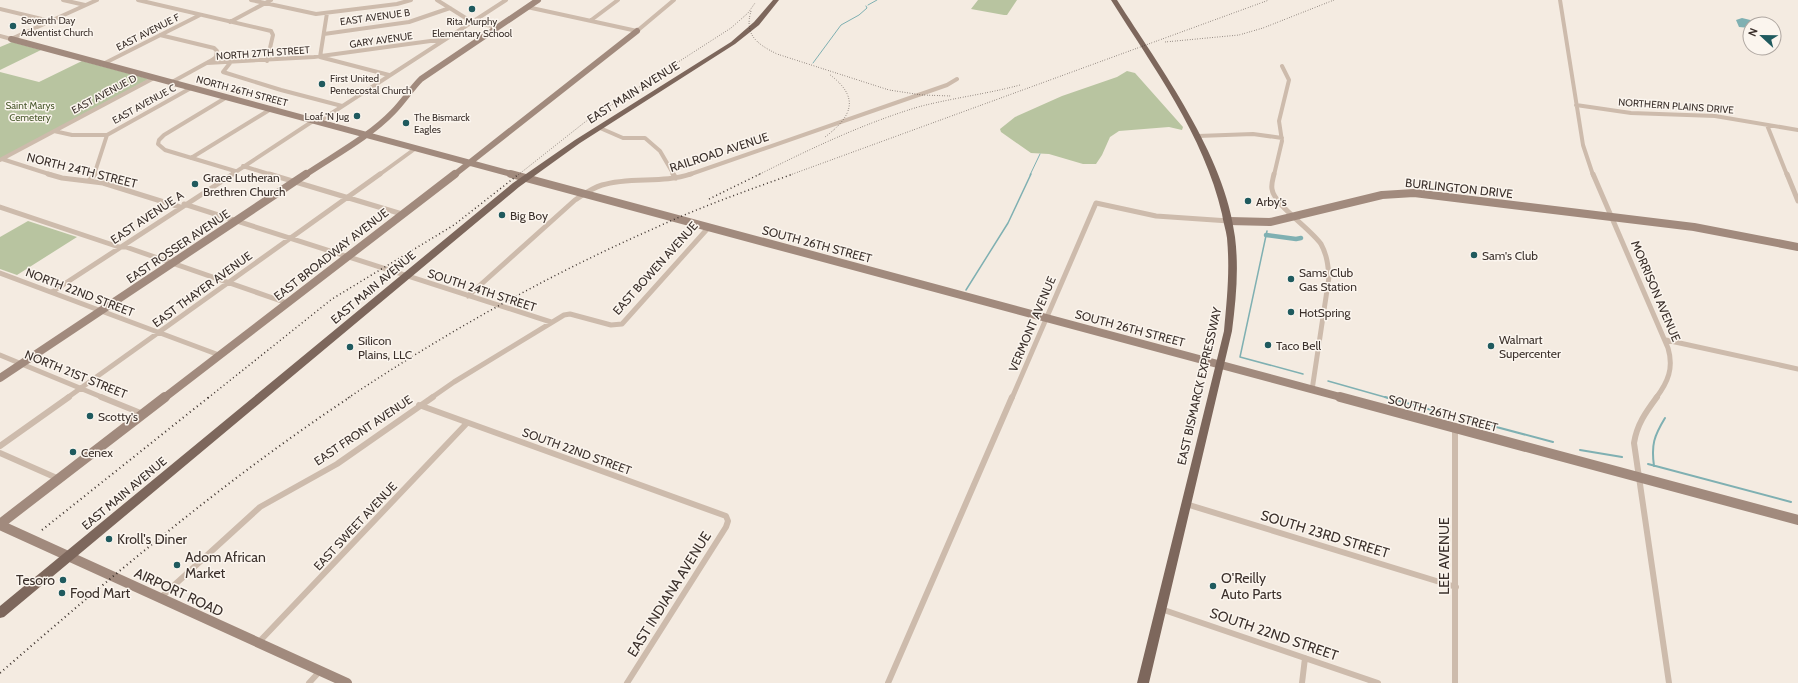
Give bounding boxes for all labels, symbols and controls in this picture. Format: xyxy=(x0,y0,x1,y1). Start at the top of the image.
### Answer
marker: Rita Murphy Elementary School xyxy=(467,4,477,14)
street label: EAST AVENUE B xyxy=(339,6,411,28)
street label: EAST AVENUE F xyxy=(114,10,183,54)
place label: Seventh Day Adventist Church xyxy=(21,14,93,39)
place label: Rita Murphy Elementary School xyxy=(432,15,513,40)
north arrow xyxy=(1742,16,1782,56)
marker: Seventh Day Adventist Church xyxy=(8,21,18,31)
text: N xyxy=(1745,26,1761,38)
street label: GARY AVENUE xyxy=(348,29,414,51)
street label: NORTH 27TH STREET xyxy=(216,43,311,63)
street label: EAST MAIN AVENUE xyxy=(584,57,682,126)
street label: EAST AVENUE D xyxy=(69,71,139,117)
place label: First United Pentecostal Church xyxy=(330,72,411,97)
street label: NORTH 26TH STREET xyxy=(195,73,290,110)
marker: First United Pentecostal Church xyxy=(317,79,327,89)
street label: EAST AVENUE C xyxy=(110,81,178,127)
street label: NORTHERN PLAINS DRIVE xyxy=(1618,95,1735,117)
park label: Saint Marys Cemetery xyxy=(5,99,55,124)
place label: Loaf 'N Jug xyxy=(305,110,350,123)
marker: Loaf 'N Jug xyxy=(352,111,362,121)
place label: The Bismarck Eagles xyxy=(414,111,470,136)
marker: The Bismarck Eagles xyxy=(401,118,411,128)
street label: RAILROAD AVENUE xyxy=(668,129,771,175)
street label: NORTH 24TH STREET xyxy=(25,149,139,191)
place label: Grace Lutheran Brethren Church xyxy=(203,170,285,199)
street label: BURLINGTON DRIVE xyxy=(1404,175,1514,201)
marker: Grace Lutheran Brethren Church xyxy=(190,179,200,189)
street label: EAST AVENUE A xyxy=(108,187,187,247)
place label: Arby's xyxy=(1256,194,1287,209)
marker: Arby's xyxy=(1243,196,1253,206)
street label: EAST BROADWAY AVENUE xyxy=(271,204,392,303)
street label: EAST ROSSER AVENUE xyxy=(123,206,233,286)
place label: Big Boy xyxy=(510,208,548,223)
marker: Big Boy xyxy=(497,210,507,220)
street label: EAST BOWEN AVENUE xyxy=(609,218,701,318)
street label: SOUTH 26TH STREET xyxy=(760,222,874,266)
street label: MORRISON AVENUE xyxy=(1628,238,1684,344)
street label: EAST MAIN AVENUE xyxy=(328,247,419,327)
street label: EAST THAYER AVENUE xyxy=(149,248,255,330)
place label: Sam's Club xyxy=(1482,248,1538,263)
marker: Sam's Club xyxy=(1469,250,1479,260)
street label: NORTH 22ND STREET xyxy=(24,264,137,320)
street label: SOUTH 24TH STREET xyxy=(426,265,539,315)
place label: Sams Club Gas Station xyxy=(1299,265,1357,294)
street label: VERMONT AVENUE xyxy=(1005,274,1059,374)
marker: Sams Club Gas Station xyxy=(1286,274,1296,284)
street label: EAST BISMARCK EXPRESSWAY xyxy=(1174,305,1225,466)
place label: HotSpring xyxy=(1299,305,1352,320)
street label: SOUTH 26TH STREET xyxy=(1073,306,1187,350)
marker: HotSpring xyxy=(1286,307,1296,317)
place label: Walmart Supercenter xyxy=(1499,332,1561,361)
place label: Silicon Plains, LLC xyxy=(358,333,412,362)
place label: Taco Bell xyxy=(1276,338,1321,353)
marker: Taco Bell xyxy=(1263,340,1273,350)
marker: Walmart Supercenter xyxy=(1486,341,1496,351)
marker: Silicon Plains, LLC xyxy=(345,342,355,352)
street label: NORTH 21ST STREET xyxy=(23,347,130,402)
street label: EAST FRONT AVENUE xyxy=(311,391,415,468)
street label: SOUTH 26TH STREET xyxy=(1386,391,1500,435)
place label: Scotty's xyxy=(98,409,138,424)
marker: Scotty's xyxy=(85,411,95,421)
street label: SOUTH 22ND STREET xyxy=(520,424,634,478)
place label: Cenex xyxy=(81,445,113,460)
marker: Cenex xyxy=(68,447,78,457)
street label: EAST MAIN AVENUE xyxy=(79,453,170,533)
street label: EAST SWEET AVENUE xyxy=(310,478,400,573)
street label: SOUTH 23RD STREET xyxy=(1259,506,1392,562)
street label: LEE AVENUE xyxy=(1435,517,1453,595)
street label: EAST INDIANA AVENUE xyxy=(623,528,715,660)
place label: Kroll's Diner xyxy=(117,530,188,548)
marker: Kroll's Diner xyxy=(104,534,114,544)
place label: Adom African Market xyxy=(185,548,266,582)
marker: Adom African Market xyxy=(172,560,182,570)
street label: AIRPORT ROAD xyxy=(132,564,226,620)
place label: O'Reilly Auto Parts xyxy=(1221,569,1282,603)
place label: Tesoro xyxy=(16,571,55,589)
marker: Tesoro xyxy=(58,575,68,585)
marker: O'Reilly Auto Parts xyxy=(1208,581,1218,591)
place label: Food Mart xyxy=(70,584,130,602)
marker: Food Mart xyxy=(57,588,67,598)
street label: SOUTH 22ND STREET xyxy=(1207,604,1341,665)

